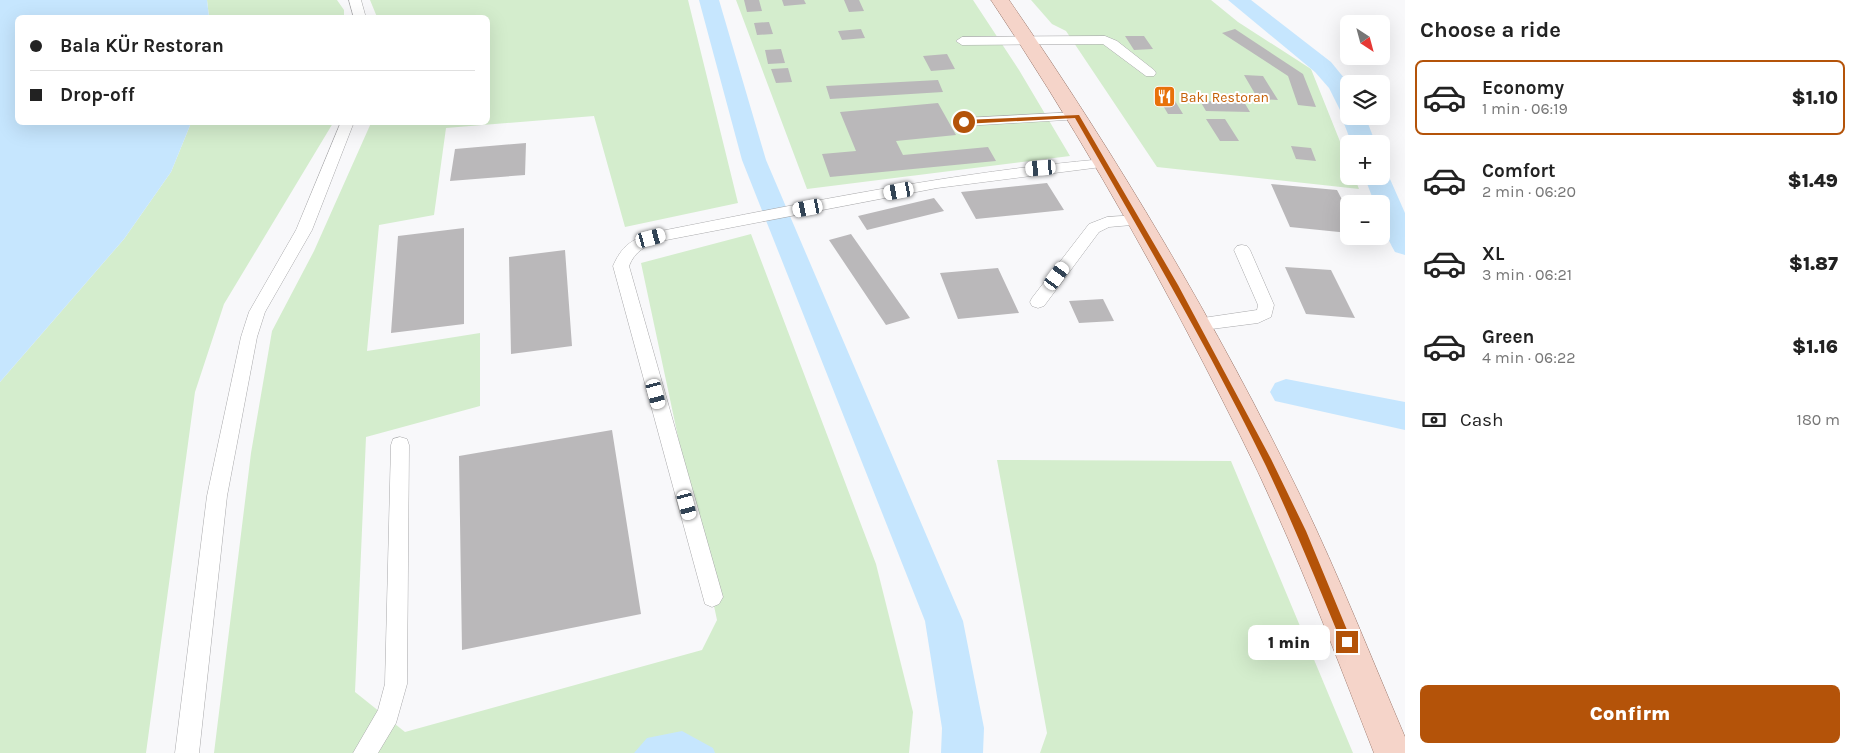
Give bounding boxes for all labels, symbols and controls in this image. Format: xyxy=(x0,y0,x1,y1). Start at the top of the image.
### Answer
north arrow xyxy=(1340,15,1390,65)
map controls xyxy=(1340,15,1390,245)
text: Choose a ride xyxy=(1420,17,1561,43)
text: Bala KÜr Restoran xyxy=(60,35,224,57)
button: layers xyxy=(1340,75,1390,125)
icon: car xyxy=(1422,75,1467,120)
text: Economy xyxy=(1482,77,1564,99)
text: Drop-off xyxy=(60,84,135,106)
restaurant icon: Bakı Restoran xyxy=(1152,85,1176,109)
text: $1.10 xyxy=(1792,87,1838,109)
place label: Bakı Restoran xyxy=(1180,89,1269,106)
text: 1 min · 06:19 xyxy=(1482,99,1568,118)
route start xyxy=(953,111,975,133)
button: + xyxy=(1340,135,1390,185)
icon: car xyxy=(1422,158,1467,203)
car xyxy=(1025,159,1056,177)
text: Comfort xyxy=(1482,160,1556,182)
text: $1.49 xyxy=(1787,170,1838,192)
car xyxy=(882,181,915,201)
text: 2 min · 06:20 xyxy=(1482,182,1576,201)
button: − xyxy=(1340,195,1390,245)
car xyxy=(791,198,824,218)
car xyxy=(634,227,667,249)
icon: car xyxy=(1422,241,1467,286)
text: XL xyxy=(1482,243,1504,265)
text: $1.87 xyxy=(1789,253,1838,275)
car xyxy=(1042,259,1071,293)
text: 3 min · 06:21 xyxy=(1482,265,1572,284)
icon: car xyxy=(1422,324,1467,369)
text: Green xyxy=(1482,326,1534,348)
text: $1.16 xyxy=(1792,336,1838,358)
text: 4 min · 06:22 xyxy=(1482,348,1575,367)
car xyxy=(644,378,667,410)
icon: cash xyxy=(1420,406,1448,434)
text: Cash xyxy=(1460,409,1504,431)
text: 180 m xyxy=(1797,410,1840,429)
car xyxy=(675,489,698,521)
callout: 1 min xyxy=(1247,624,1330,660)
route end xyxy=(1336,631,1358,653)
text: 1 min xyxy=(1268,633,1310,652)
button: Confirm xyxy=(1420,685,1840,743)

